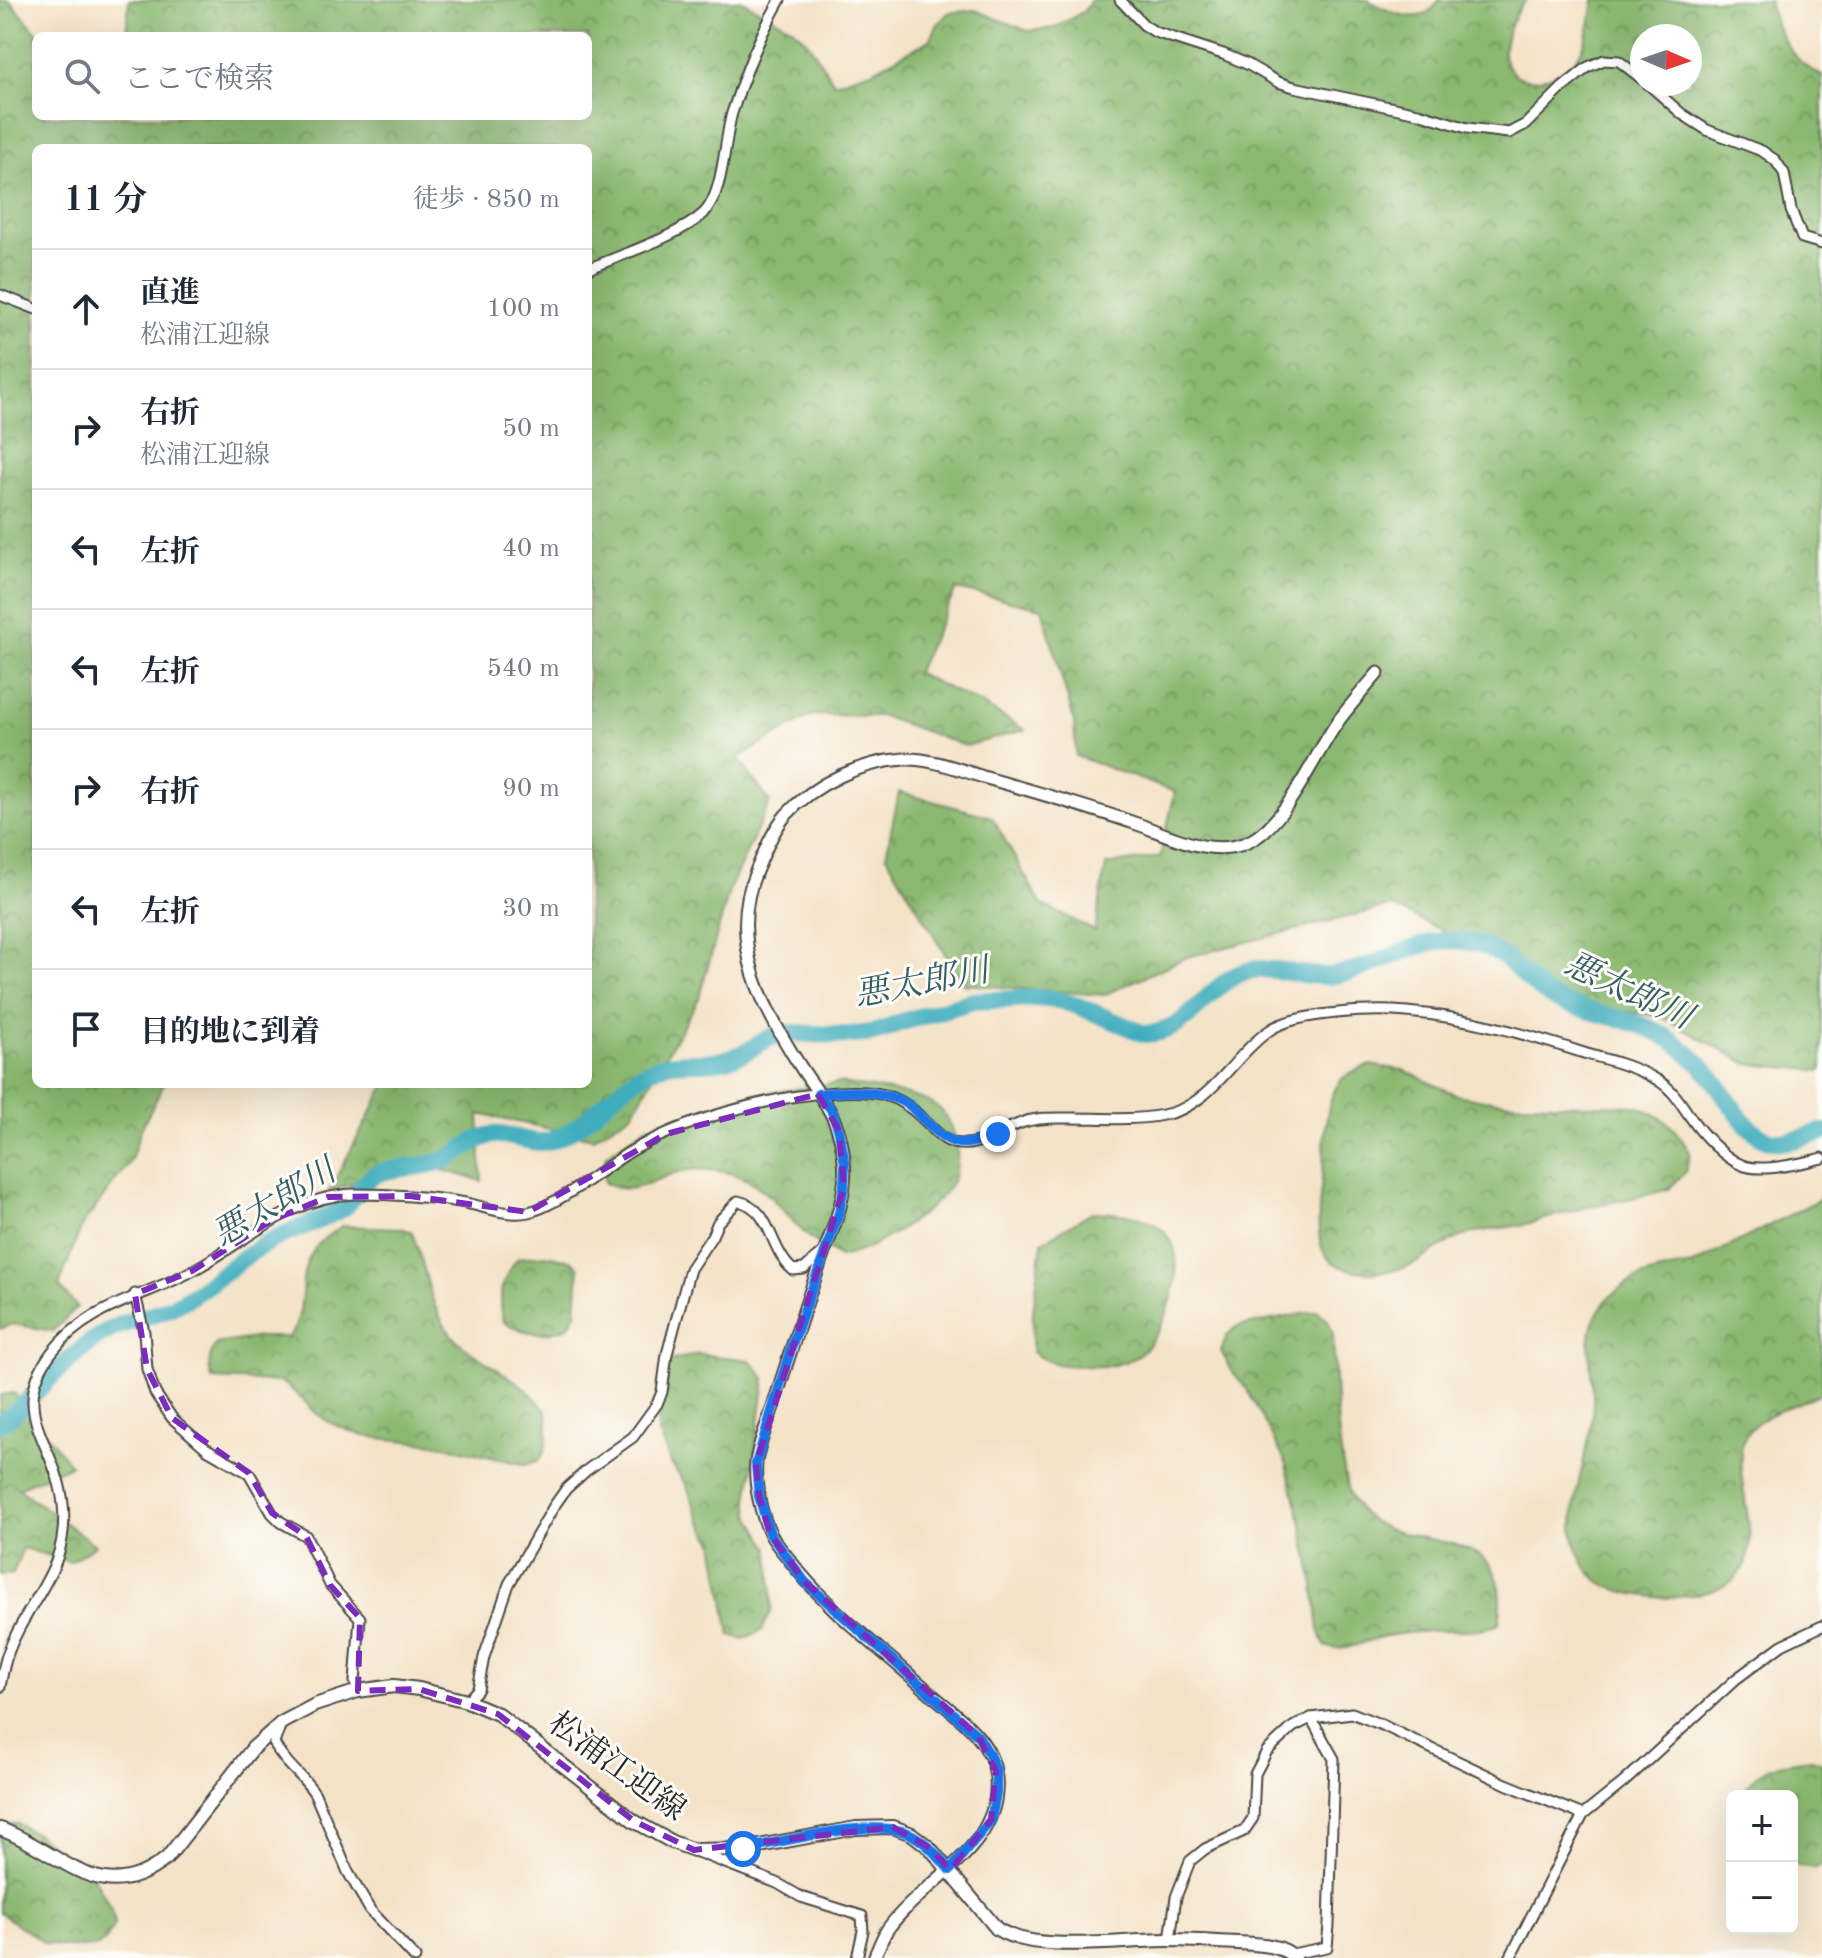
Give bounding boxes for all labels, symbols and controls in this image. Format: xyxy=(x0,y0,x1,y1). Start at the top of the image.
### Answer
north arrow xyxy=(1630,24,1702,96)
search box xyxy=(32,32,592,120)
icon: search xyxy=(60,54,104,98)
text: ここで検索 xyxy=(124,65,274,95)
text: 11 分 xyxy=(64,184,147,218)
text: 徒歩 · 850 m xyxy=(413,187,560,213)
text: 直進 xyxy=(140,279,200,309)
icon: ahead xyxy=(64,287,108,331)
text: 100 m xyxy=(487,296,560,322)
text: 松浦江迎線 xyxy=(140,323,270,349)
text: 右折 xyxy=(140,399,200,429)
icon: right xyxy=(64,407,108,451)
text: 50 m xyxy=(502,416,560,442)
text: 松浦江迎線 xyxy=(140,443,270,469)
icon: left xyxy=(64,527,108,571)
text: 40 m xyxy=(502,536,560,562)
text: 左折 xyxy=(140,538,200,568)
icon: left xyxy=(64,647,108,691)
text: 540 m xyxy=(487,656,560,682)
text: 左折 xyxy=(140,658,200,688)
icon: right xyxy=(64,767,108,811)
text: 90 m xyxy=(502,776,560,802)
text: 右折 xyxy=(140,778,200,808)
icon: left xyxy=(64,887,108,931)
text: 30 m xyxy=(502,896,560,922)
text: 左折 xyxy=(140,898,200,928)
water label: 悪太郎川 xyxy=(1559,945,1702,1038)
water label: 悪太郎川 xyxy=(851,951,996,1014)
icon: arrive xyxy=(64,1007,108,1051)
text: 目的地に到着 xyxy=(140,1018,320,1048)
route end xyxy=(980,1116,1016,1152)
water label: 悪太郎川 xyxy=(206,1150,345,1254)
street label: 松浦江迎線 xyxy=(542,1706,692,1828)
map controls xyxy=(1726,1790,1798,1934)
button: + xyxy=(1726,1790,1798,1862)
route start xyxy=(725,1831,761,1867)
button: − xyxy=(1726,1862,1798,1934)

